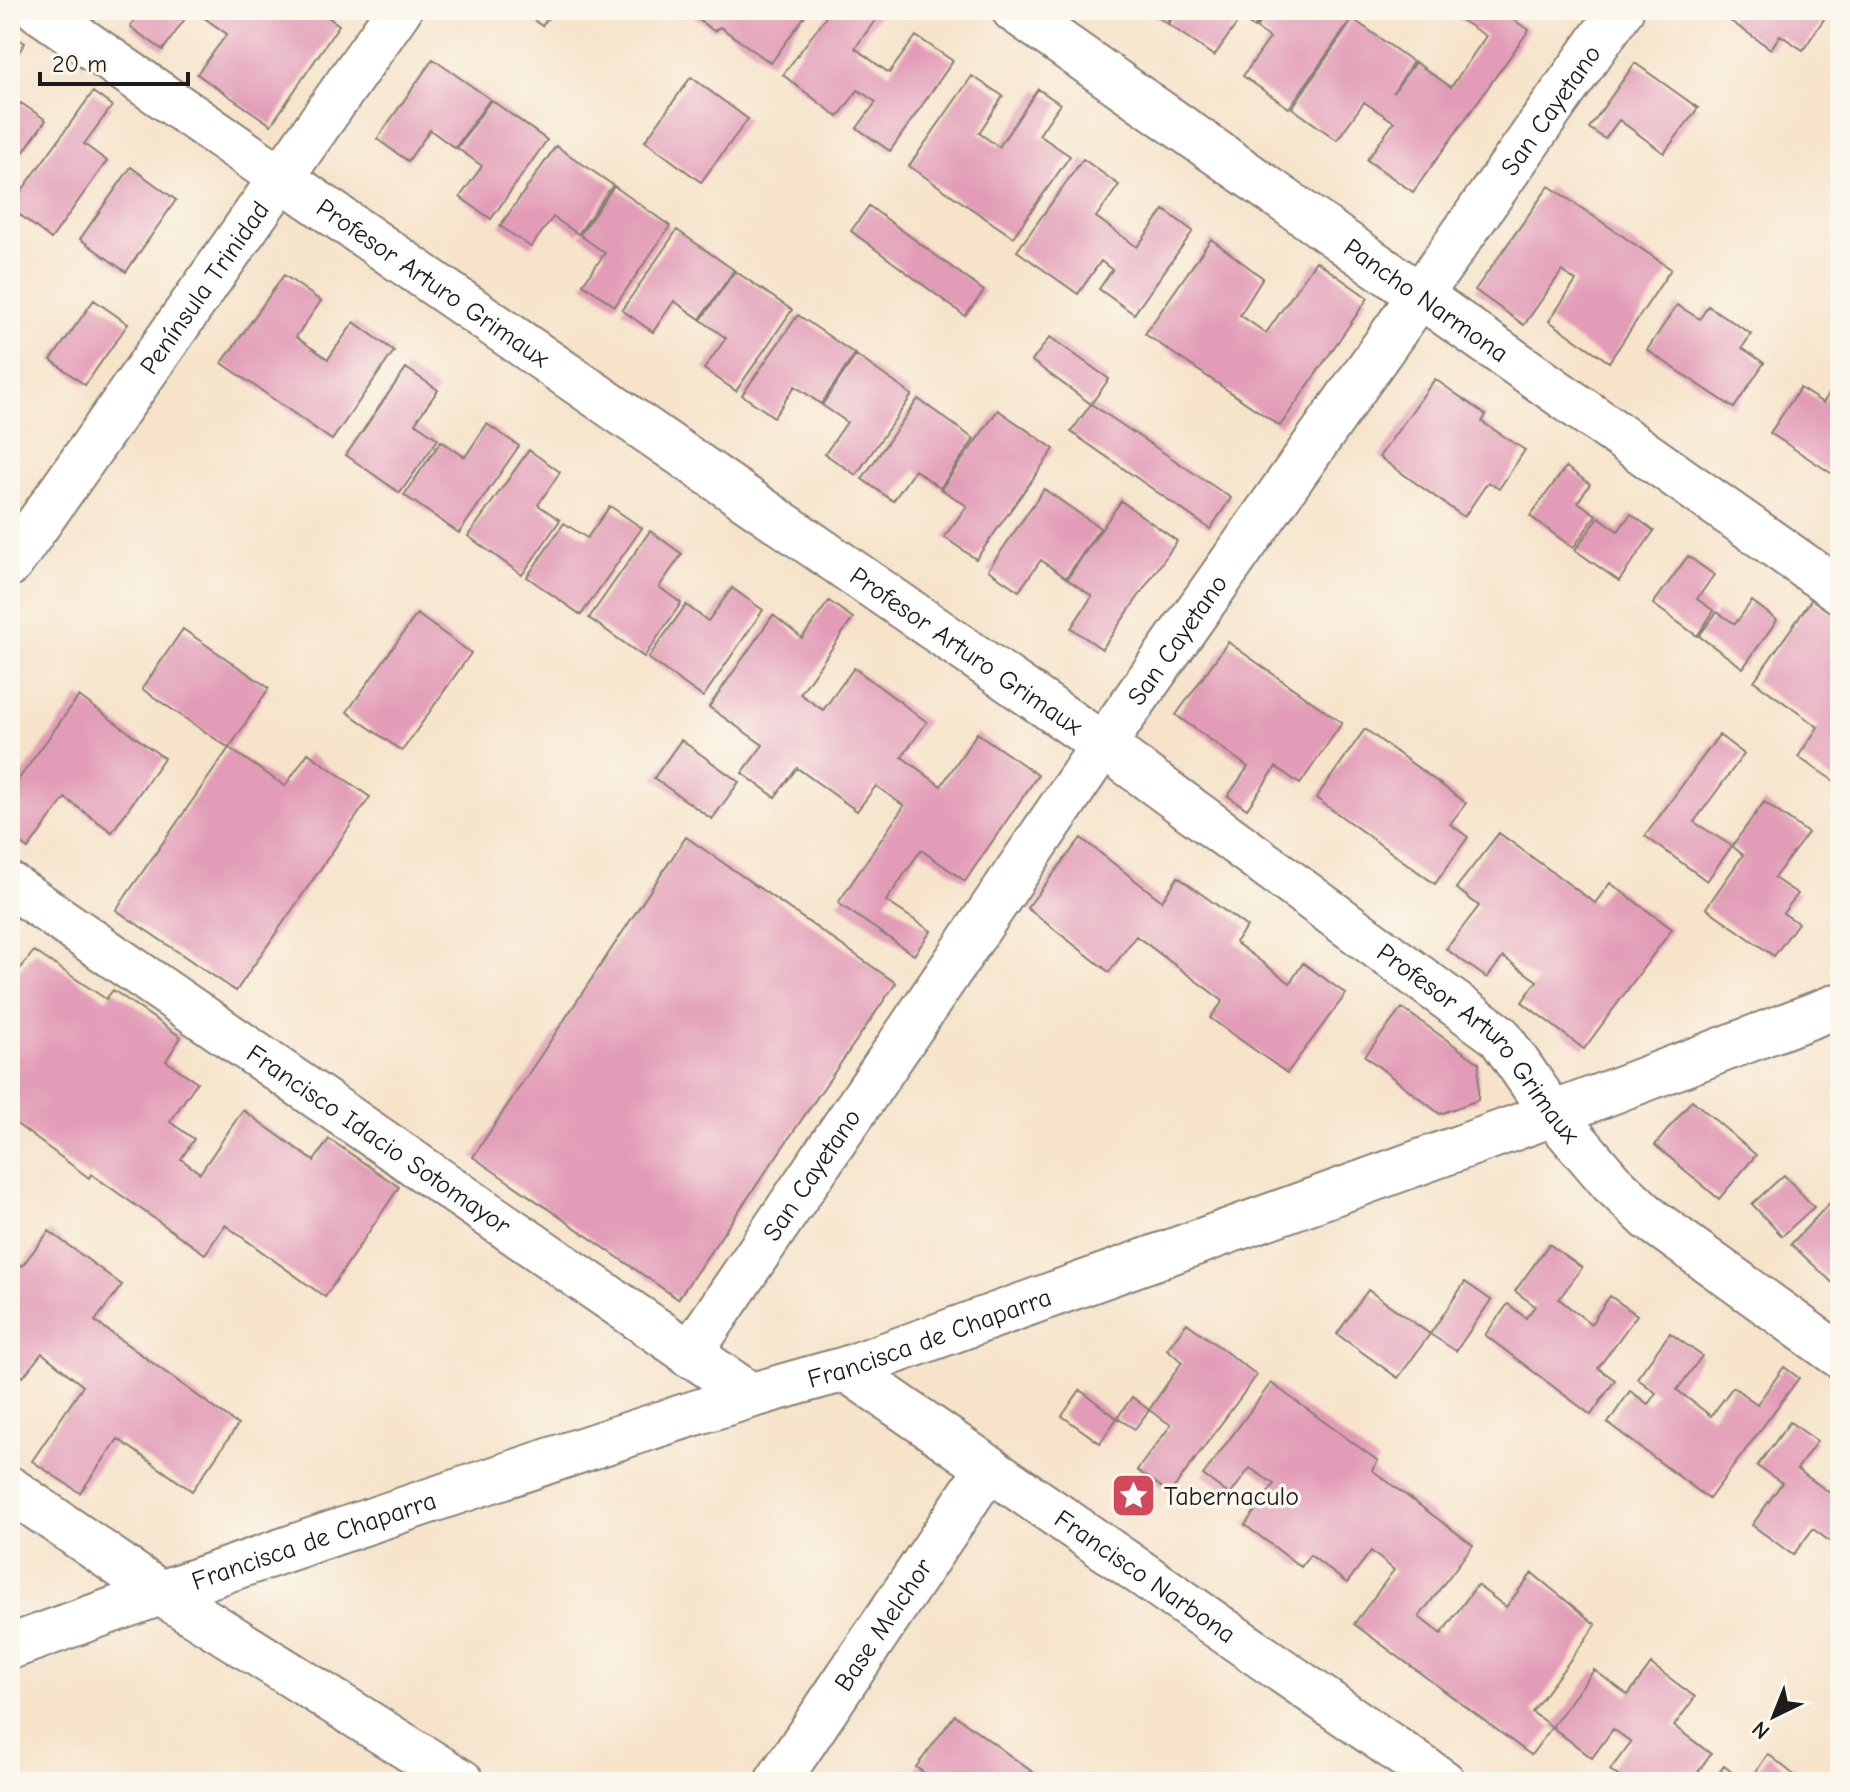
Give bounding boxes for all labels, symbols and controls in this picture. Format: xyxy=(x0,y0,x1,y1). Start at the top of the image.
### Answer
scale bar xyxy=(40,36,188,86)
street label: San Cayetano xyxy=(1495,40,1608,182)
text: 20 m xyxy=(52,50,107,78)
street label: Profesor Arturo Grimaux xyxy=(311,193,555,374)
street label: Península Trinidad xyxy=(134,196,276,380)
street label: Pancho Narmona xyxy=(1338,233,1514,369)
street label: Profesor Arturo Grimaux xyxy=(844,561,1088,742)
street label: San Cayetano xyxy=(1122,569,1234,711)
street label: Profesor Arturo Grimaux xyxy=(1371,938,1586,1150)
street label: Francisco Idacio Sotomayor xyxy=(241,1039,517,1242)
street label: San Cayetano xyxy=(757,1104,868,1247)
street label: Francisca de Chaparra xyxy=(804,1282,1055,1395)
place icon: Tabernaculo xyxy=(1109,1472,1157,1520)
place label: Tabernaculo xyxy=(1164,1482,1299,1512)
street label: Francisca de Chaparra xyxy=(188,1486,440,1597)
street label: Francisco Narbona xyxy=(1049,1504,1241,1650)
street label: Base Melchor xyxy=(829,1552,939,1697)
north arrow xyxy=(1734,1676,1814,1756)
text: N xyxy=(1747,1715,1775,1744)

